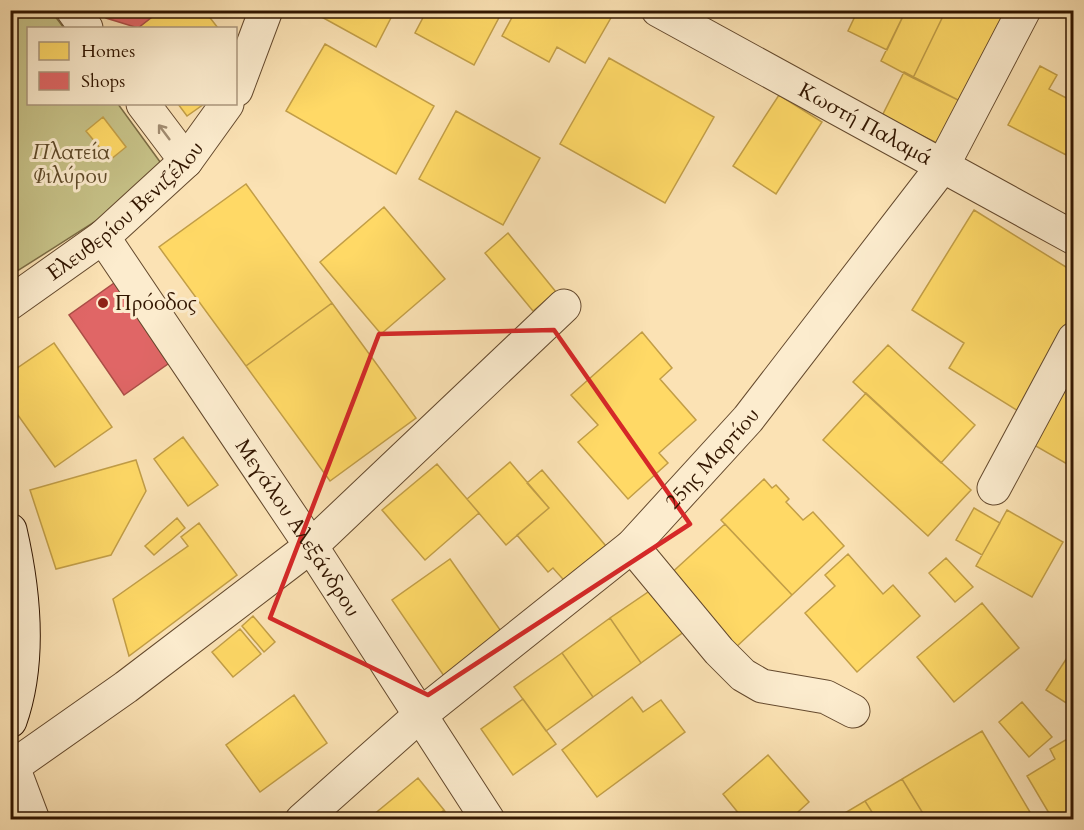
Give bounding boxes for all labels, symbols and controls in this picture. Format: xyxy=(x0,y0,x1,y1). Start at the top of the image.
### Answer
legend xyxy=(27,27,237,105)
text: Homes xyxy=(81,39,135,64)
text: Shops xyxy=(81,69,125,94)
street label: Κωστή Παλαμά xyxy=(793,75,938,172)
one-way arrow xyxy=(158,125,171,141)
street label: Ελευθερίου Βενιζέλου xyxy=(41,135,210,287)
park label: Πλατεία Φιλύρου xyxy=(32,138,110,191)
place label: Πρόοδος xyxy=(115,289,197,318)
marker: Πρόοδος xyxy=(96,296,110,310)
street label: 25ης Μαρτίου xyxy=(658,402,766,515)
street label: Μεγάλου Αλεξάνδρου xyxy=(228,433,367,622)

